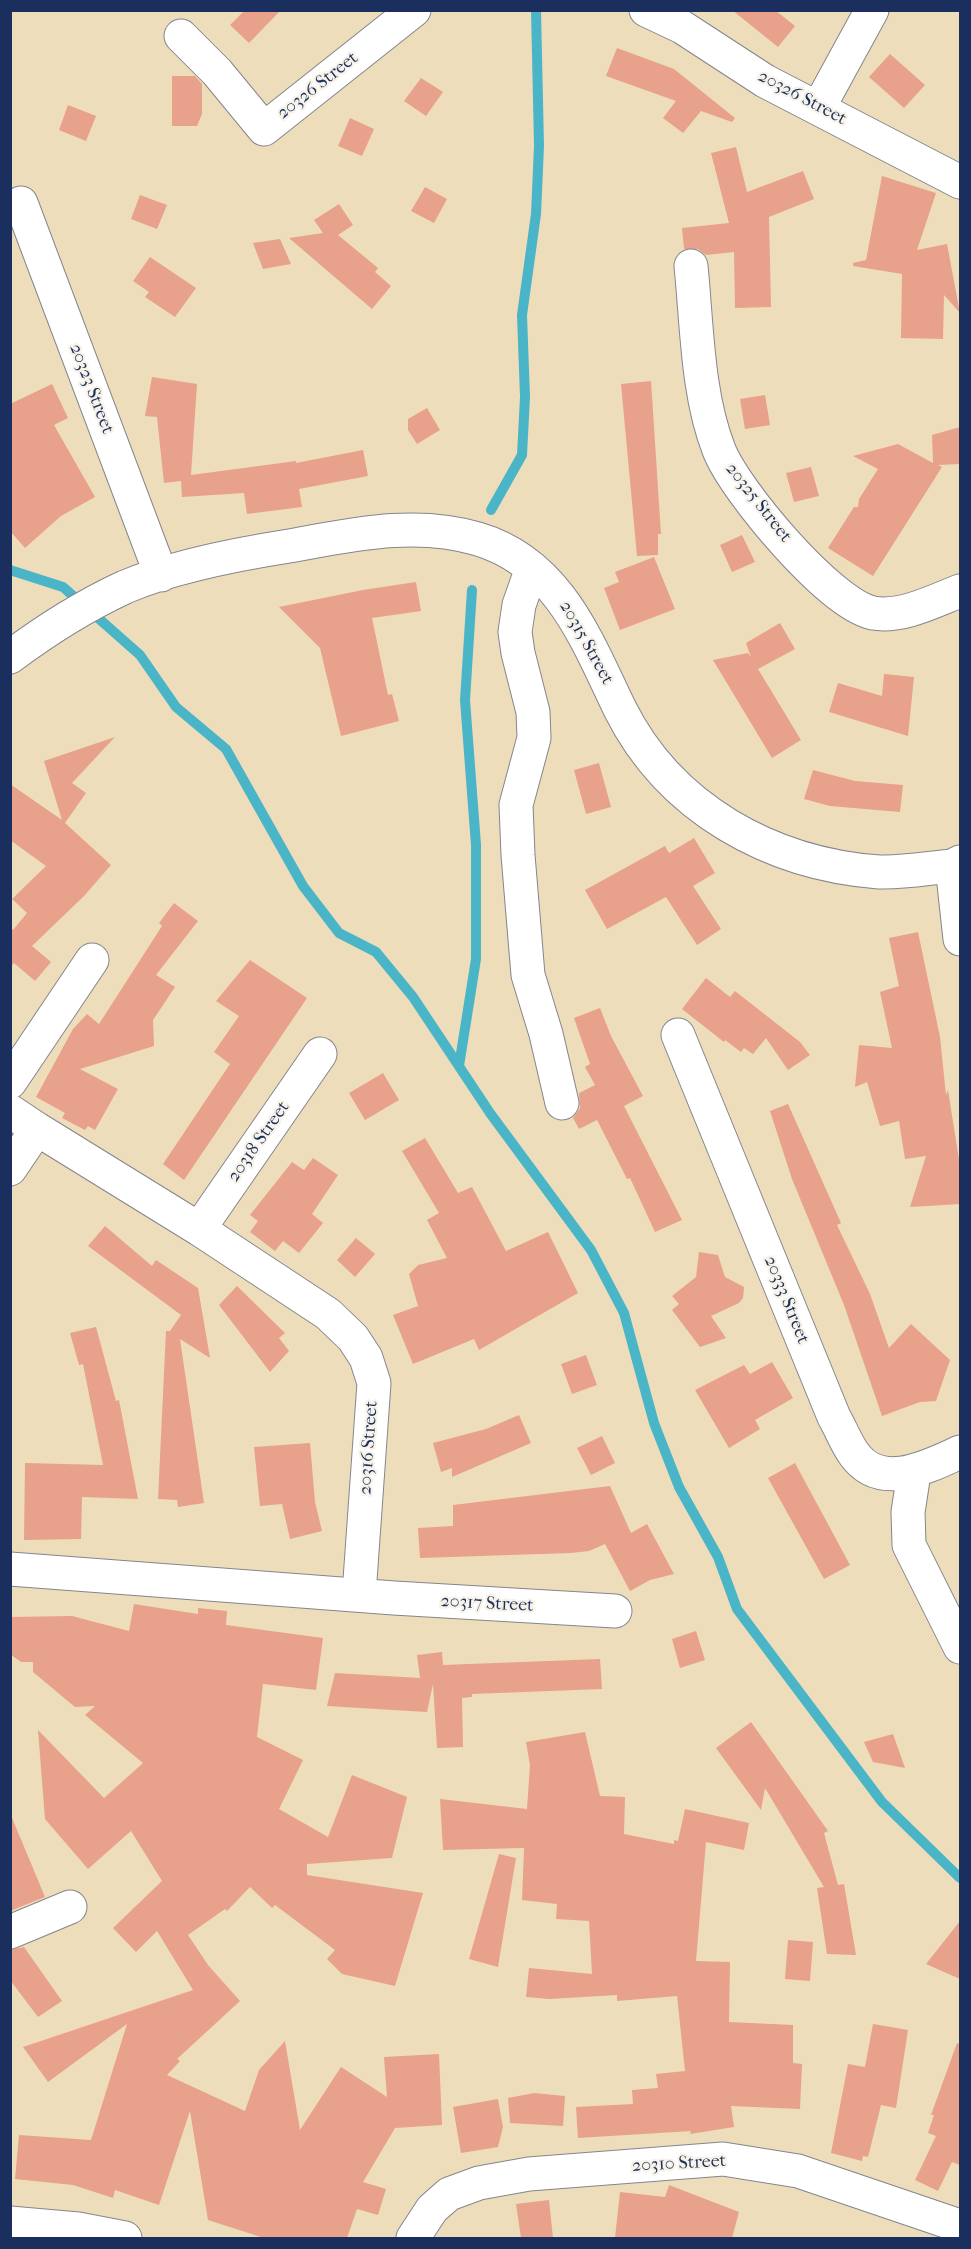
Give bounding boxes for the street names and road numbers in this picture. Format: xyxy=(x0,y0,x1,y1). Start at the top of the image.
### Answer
street label: 20326 Street xyxy=(273,48,363,124)
street label: 20326 Street xyxy=(754,66,850,130)
street label: 20323 Street xyxy=(64,341,118,437)
street label: 20325 Street xyxy=(720,459,796,547)
street label: 20315 Street xyxy=(554,598,618,688)
street label: 20318 Street xyxy=(223,1098,295,1186)
street label: 20333 Street xyxy=(759,1253,813,1347)
street label: 20316 Street xyxy=(355,1400,383,1496)
street label: 20317 Street xyxy=(440,1591,534,1617)
street label: 20310 Street xyxy=(631,2151,727,2177)

